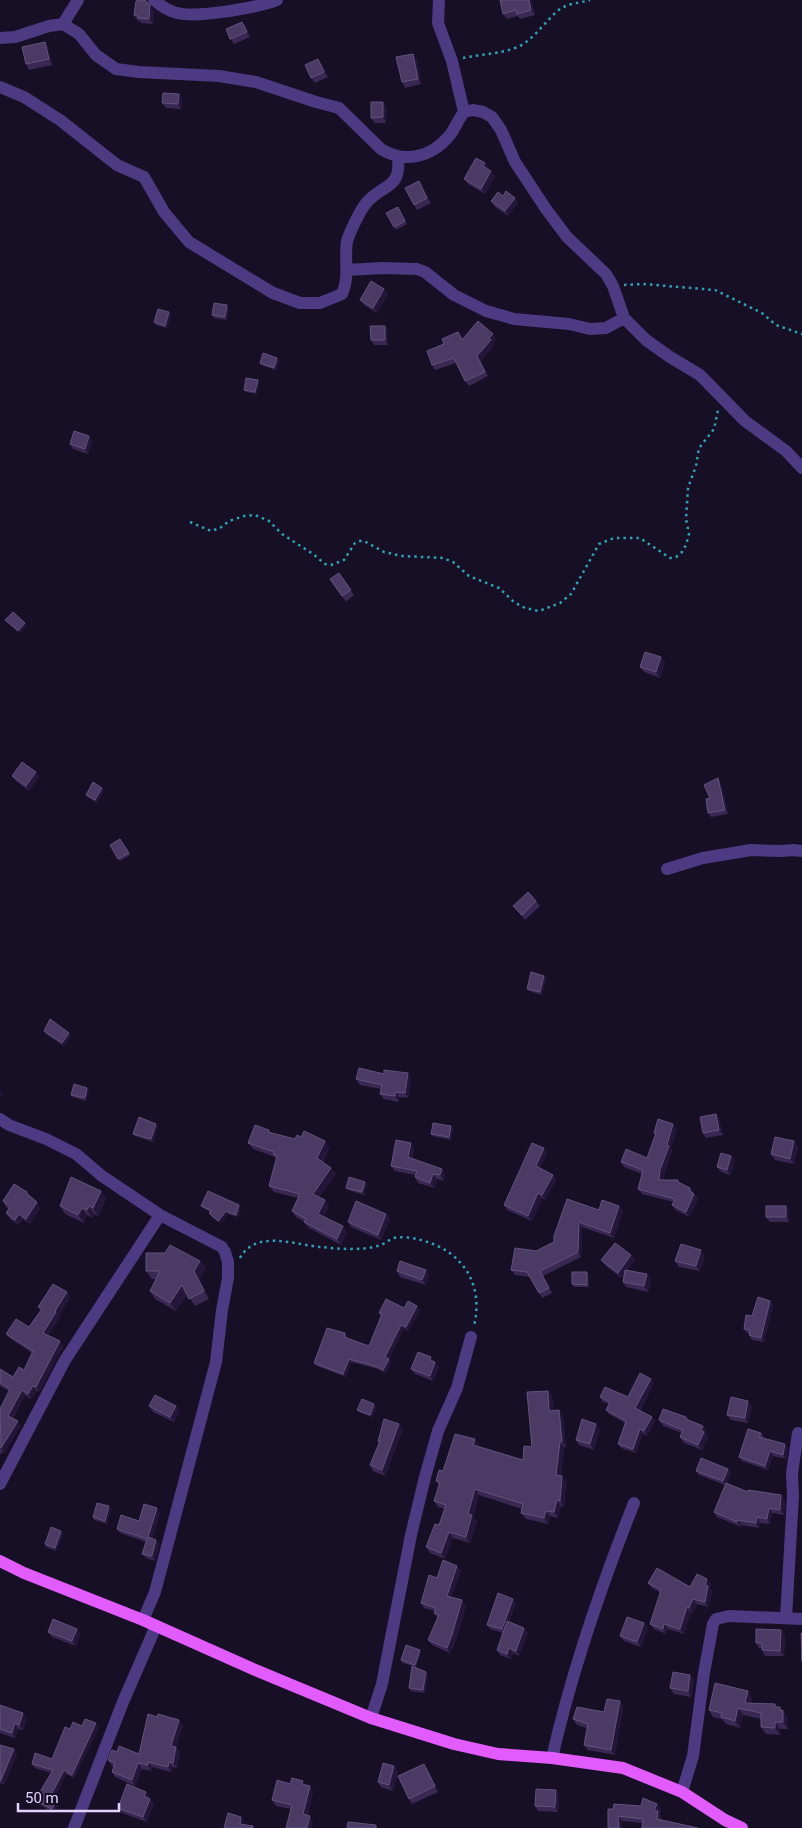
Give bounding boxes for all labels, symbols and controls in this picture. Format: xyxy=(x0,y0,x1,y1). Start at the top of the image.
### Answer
scale bar xyxy=(18,1780,119,1812)
text: 50 m xyxy=(25,1789,59,1807)

